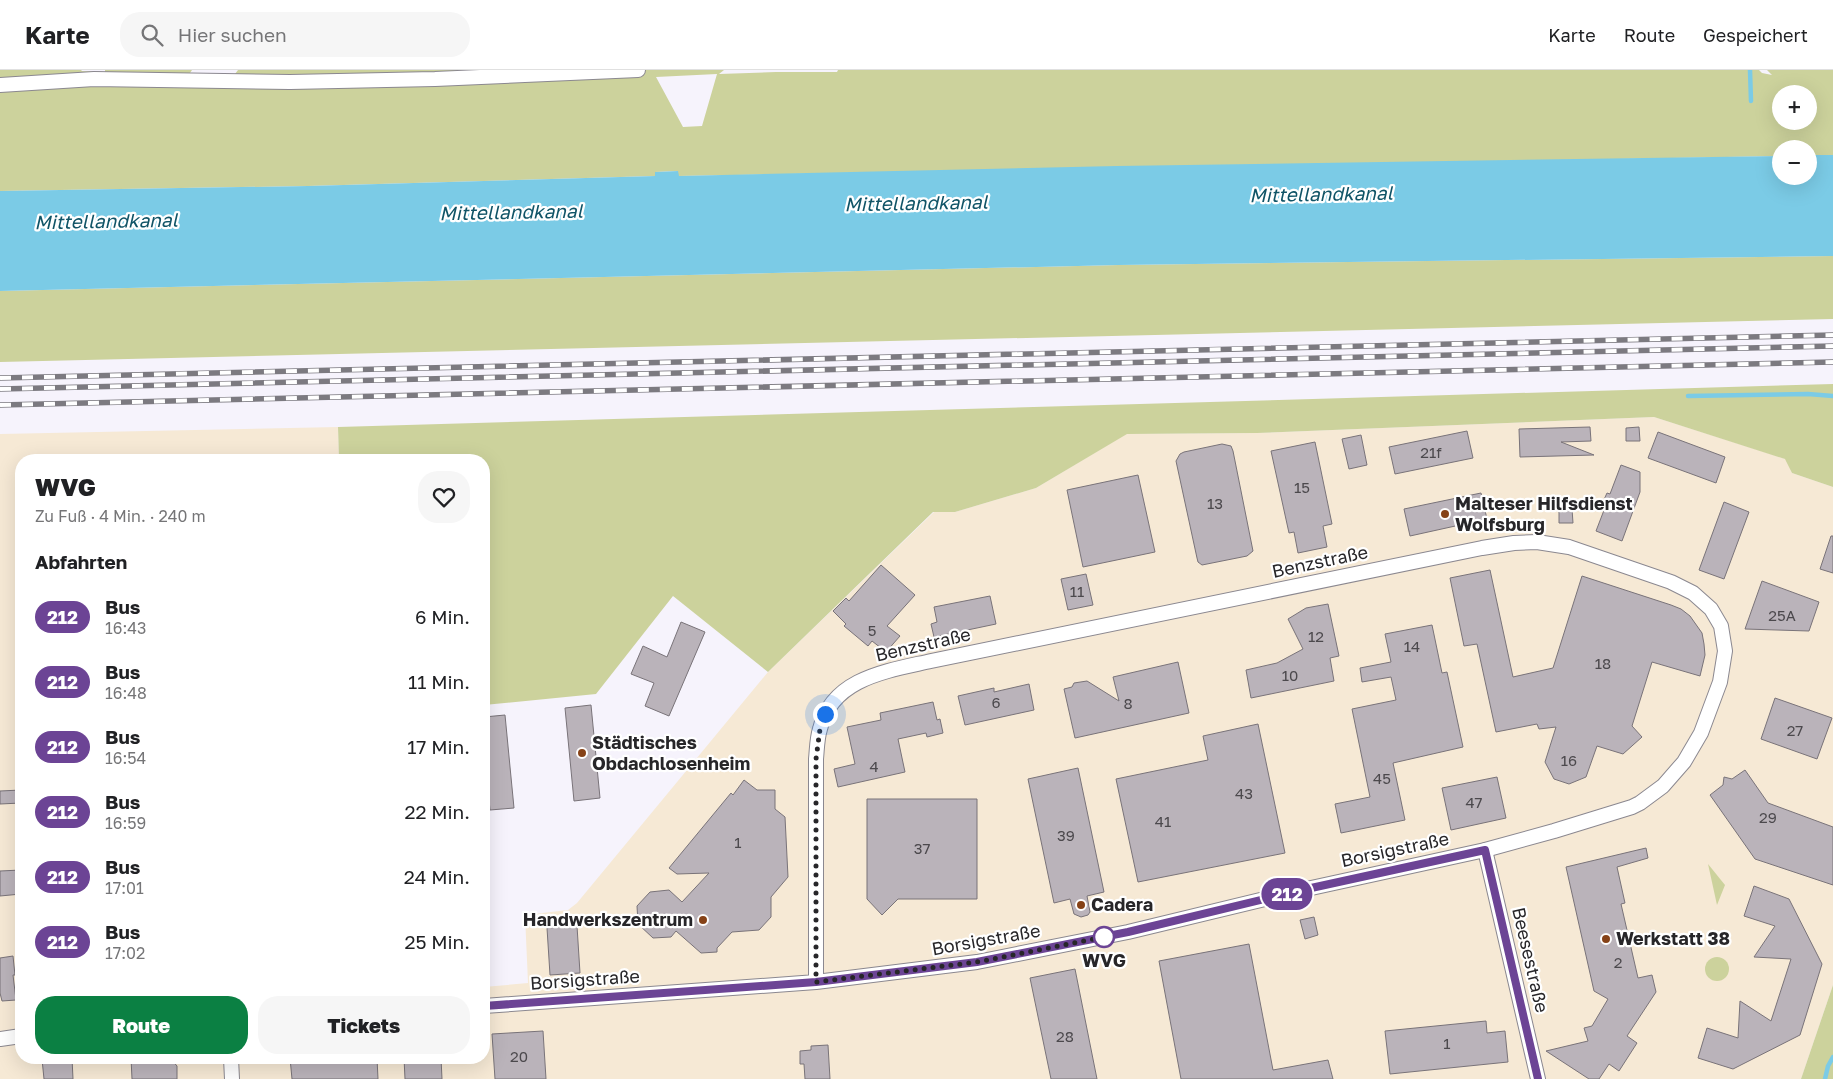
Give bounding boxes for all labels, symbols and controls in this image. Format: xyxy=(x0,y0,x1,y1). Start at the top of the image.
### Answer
search box xyxy=(120,12,470,57)
text: Karte xyxy=(25,20,90,49)
icon: search xyxy=(138,21,166,49)
text: Hier suchen xyxy=(178,23,287,46)
text: Karte xyxy=(1548,24,1596,46)
text: Route xyxy=(1624,24,1675,46)
text: Gespeichert xyxy=(1703,24,1808,46)
map controls xyxy=(1772,85,1817,185)
button: + xyxy=(1772,85,1817,130)
button: − xyxy=(1772,140,1817,185)
water label: Mittellandkanal xyxy=(1249,181,1394,206)
water label: Mittellandkanal xyxy=(844,190,989,215)
water label: Mittellandkanal xyxy=(439,199,584,224)
water label: Mittellandkanal xyxy=(34,208,179,233)
house number: 21f xyxy=(1420,443,1442,461)
button: heart xyxy=(418,471,470,523)
text: WVG xyxy=(35,472,96,501)
house number: 15 xyxy=(1294,478,1310,496)
place label: Malteser Hilfsdienst Wolfsburg xyxy=(1455,492,1633,535)
house number: 13 xyxy=(1207,494,1223,512)
text: Zu Fuß · 4 Min. · 240 m xyxy=(35,506,206,526)
marker: Malteser Hilfsdienst Wolfsburg xyxy=(1439,508,1451,520)
street label: Benzstraße xyxy=(1270,540,1370,582)
text: Abfahrten xyxy=(35,550,127,573)
house number: 11 xyxy=(1070,582,1084,600)
text: Bus xyxy=(105,595,140,618)
text: 6 Min. xyxy=(415,605,470,628)
text: 212 xyxy=(47,606,78,628)
house number: 25A xyxy=(1768,606,1796,624)
text: 16:43 xyxy=(105,618,146,638)
house number: 5 xyxy=(868,621,876,639)
street label: Benzstraße xyxy=(873,622,973,666)
house number: 12 xyxy=(1308,627,1324,645)
house number: 14 xyxy=(1404,637,1420,655)
house number: 18 xyxy=(1595,654,1611,672)
text: Bus xyxy=(105,660,140,683)
house number: 10 xyxy=(1282,666,1298,684)
text: 11 Min. xyxy=(408,670,470,693)
text: 212 xyxy=(47,671,78,693)
text: 16:48 xyxy=(105,683,147,703)
house number: 6 xyxy=(991,693,1001,711)
house number: 8 xyxy=(1123,694,1133,712)
your location xyxy=(813,702,838,727)
house number: 27 xyxy=(1787,721,1803,739)
text: Bus xyxy=(105,725,140,748)
place label: Städtisches Obdachlosenheim xyxy=(592,731,750,774)
text: 17 Min. xyxy=(407,735,470,758)
text: 212 xyxy=(47,736,78,758)
marker: Städtisches Obdachlosenheim xyxy=(576,747,588,759)
text: 16:54 xyxy=(105,748,146,768)
house number: 16 xyxy=(1561,751,1577,769)
house number: 4 xyxy=(869,757,879,775)
house number: 45 xyxy=(1373,769,1391,787)
house number: 43 xyxy=(1235,784,1253,802)
text: Bus xyxy=(105,790,140,813)
house number: 47 xyxy=(1465,793,1483,811)
text: 22 Min. xyxy=(404,800,470,823)
text: 212 xyxy=(47,801,78,823)
house number: 29 xyxy=(1759,808,1777,826)
house number: 41 xyxy=(1155,812,1171,830)
text: 16:59 xyxy=(105,813,146,833)
house number: 39 xyxy=(1057,826,1075,844)
street label: Borsigstraße xyxy=(1339,827,1451,871)
house number: 1 xyxy=(734,833,742,851)
house number: 37 xyxy=(914,839,930,857)
text: Bus xyxy=(105,855,140,878)
text: 24 Min. xyxy=(404,865,470,888)
text: 212 xyxy=(47,866,78,888)
text: 17:01 xyxy=(105,878,144,898)
line badge: 212 xyxy=(1258,878,1316,910)
text: 212 xyxy=(1271,883,1303,905)
place label: Cadera xyxy=(1091,893,1153,915)
marker: Cadera xyxy=(1075,899,1087,911)
street label: Beesestraße xyxy=(1508,905,1554,1015)
place label: Handwerkszentrum xyxy=(523,908,693,930)
marker: Handwerkszentrum xyxy=(697,914,709,926)
street label: Borsigstraße xyxy=(930,919,1042,959)
text: Bus xyxy=(105,920,140,943)
marker: WVG xyxy=(1093,926,1115,948)
place label: Werkstatt 38 xyxy=(1616,927,1730,949)
text: 25 Min. xyxy=(404,930,470,953)
text: 212 xyxy=(47,931,78,953)
marker: Werkstatt 38 xyxy=(1600,933,1612,945)
text: 17:02 xyxy=(105,943,145,963)
place label: WVG xyxy=(1082,949,1126,971)
house number: 2 xyxy=(1614,953,1622,971)
street label: Borsigstraße xyxy=(529,964,641,994)
button: Route xyxy=(35,996,248,1054)
button: Tickets xyxy=(258,996,470,1054)
house number: 28 xyxy=(1056,1027,1074,1045)
house number: 1 xyxy=(1443,1034,1451,1052)
house number: 20 xyxy=(510,1047,528,1065)

